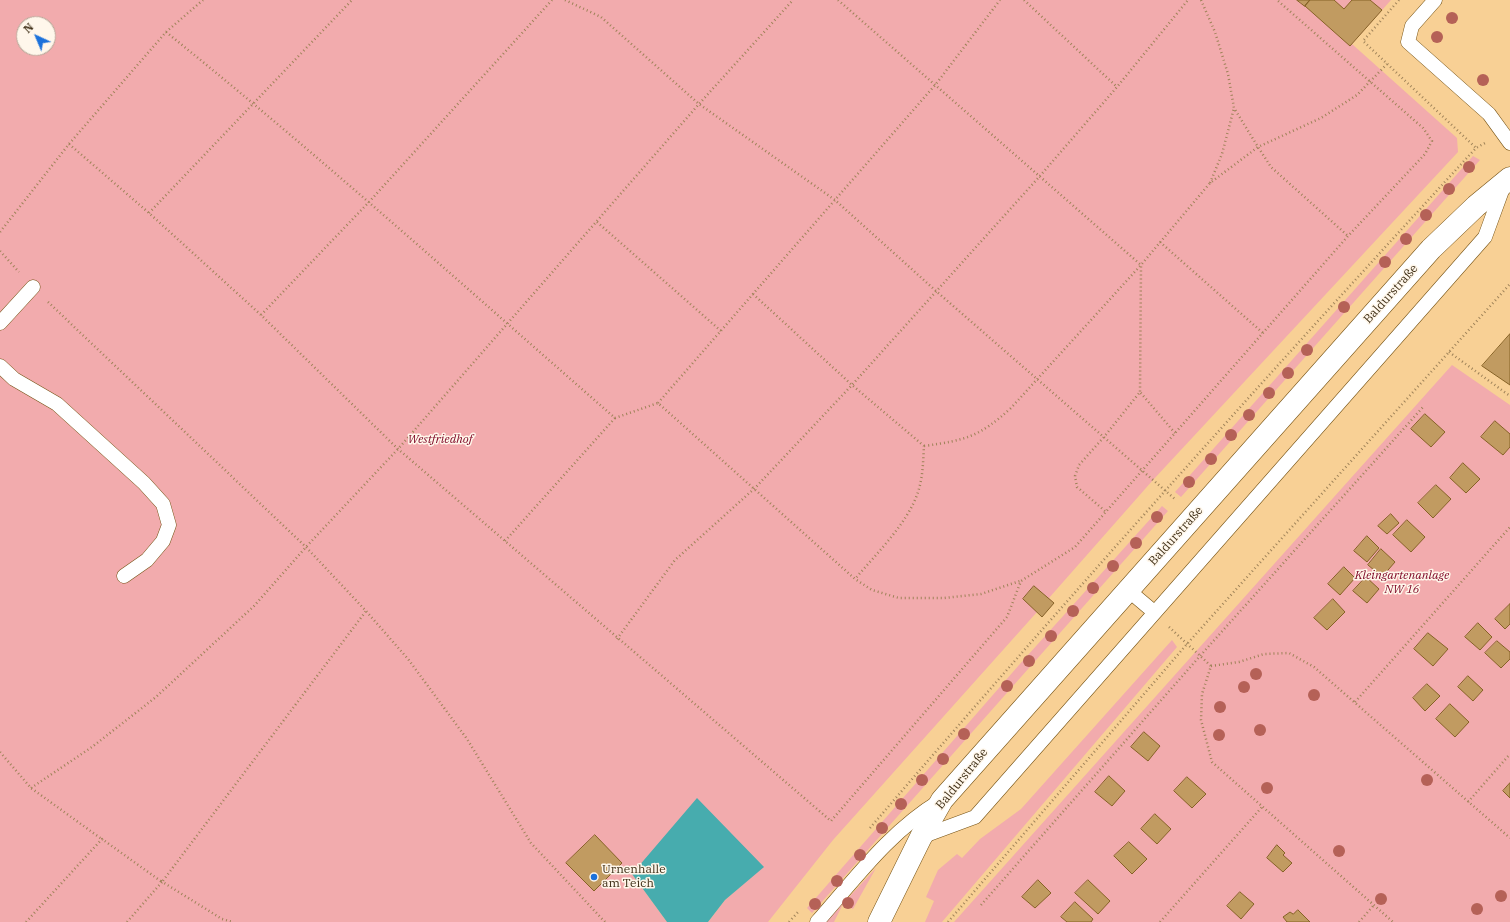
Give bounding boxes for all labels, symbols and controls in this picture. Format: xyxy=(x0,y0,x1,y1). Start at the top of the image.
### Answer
north arrow xyxy=(16,16,56,56)
text: N xyxy=(20,20,36,36)
street label: Baldurstraße xyxy=(1361,262,1421,326)
park label: Westfriedhof xyxy=(408,433,472,447)
street label: Baldurstraße xyxy=(1146,504,1206,568)
park label: Kleingartenanlage NW 16 xyxy=(1355,569,1449,597)
street label: Baldurstraße xyxy=(933,746,991,812)
place label: Urnenhalle am Teich xyxy=(602,863,666,891)
marker: Urnenhalle am Teich xyxy=(589,872,599,882)

